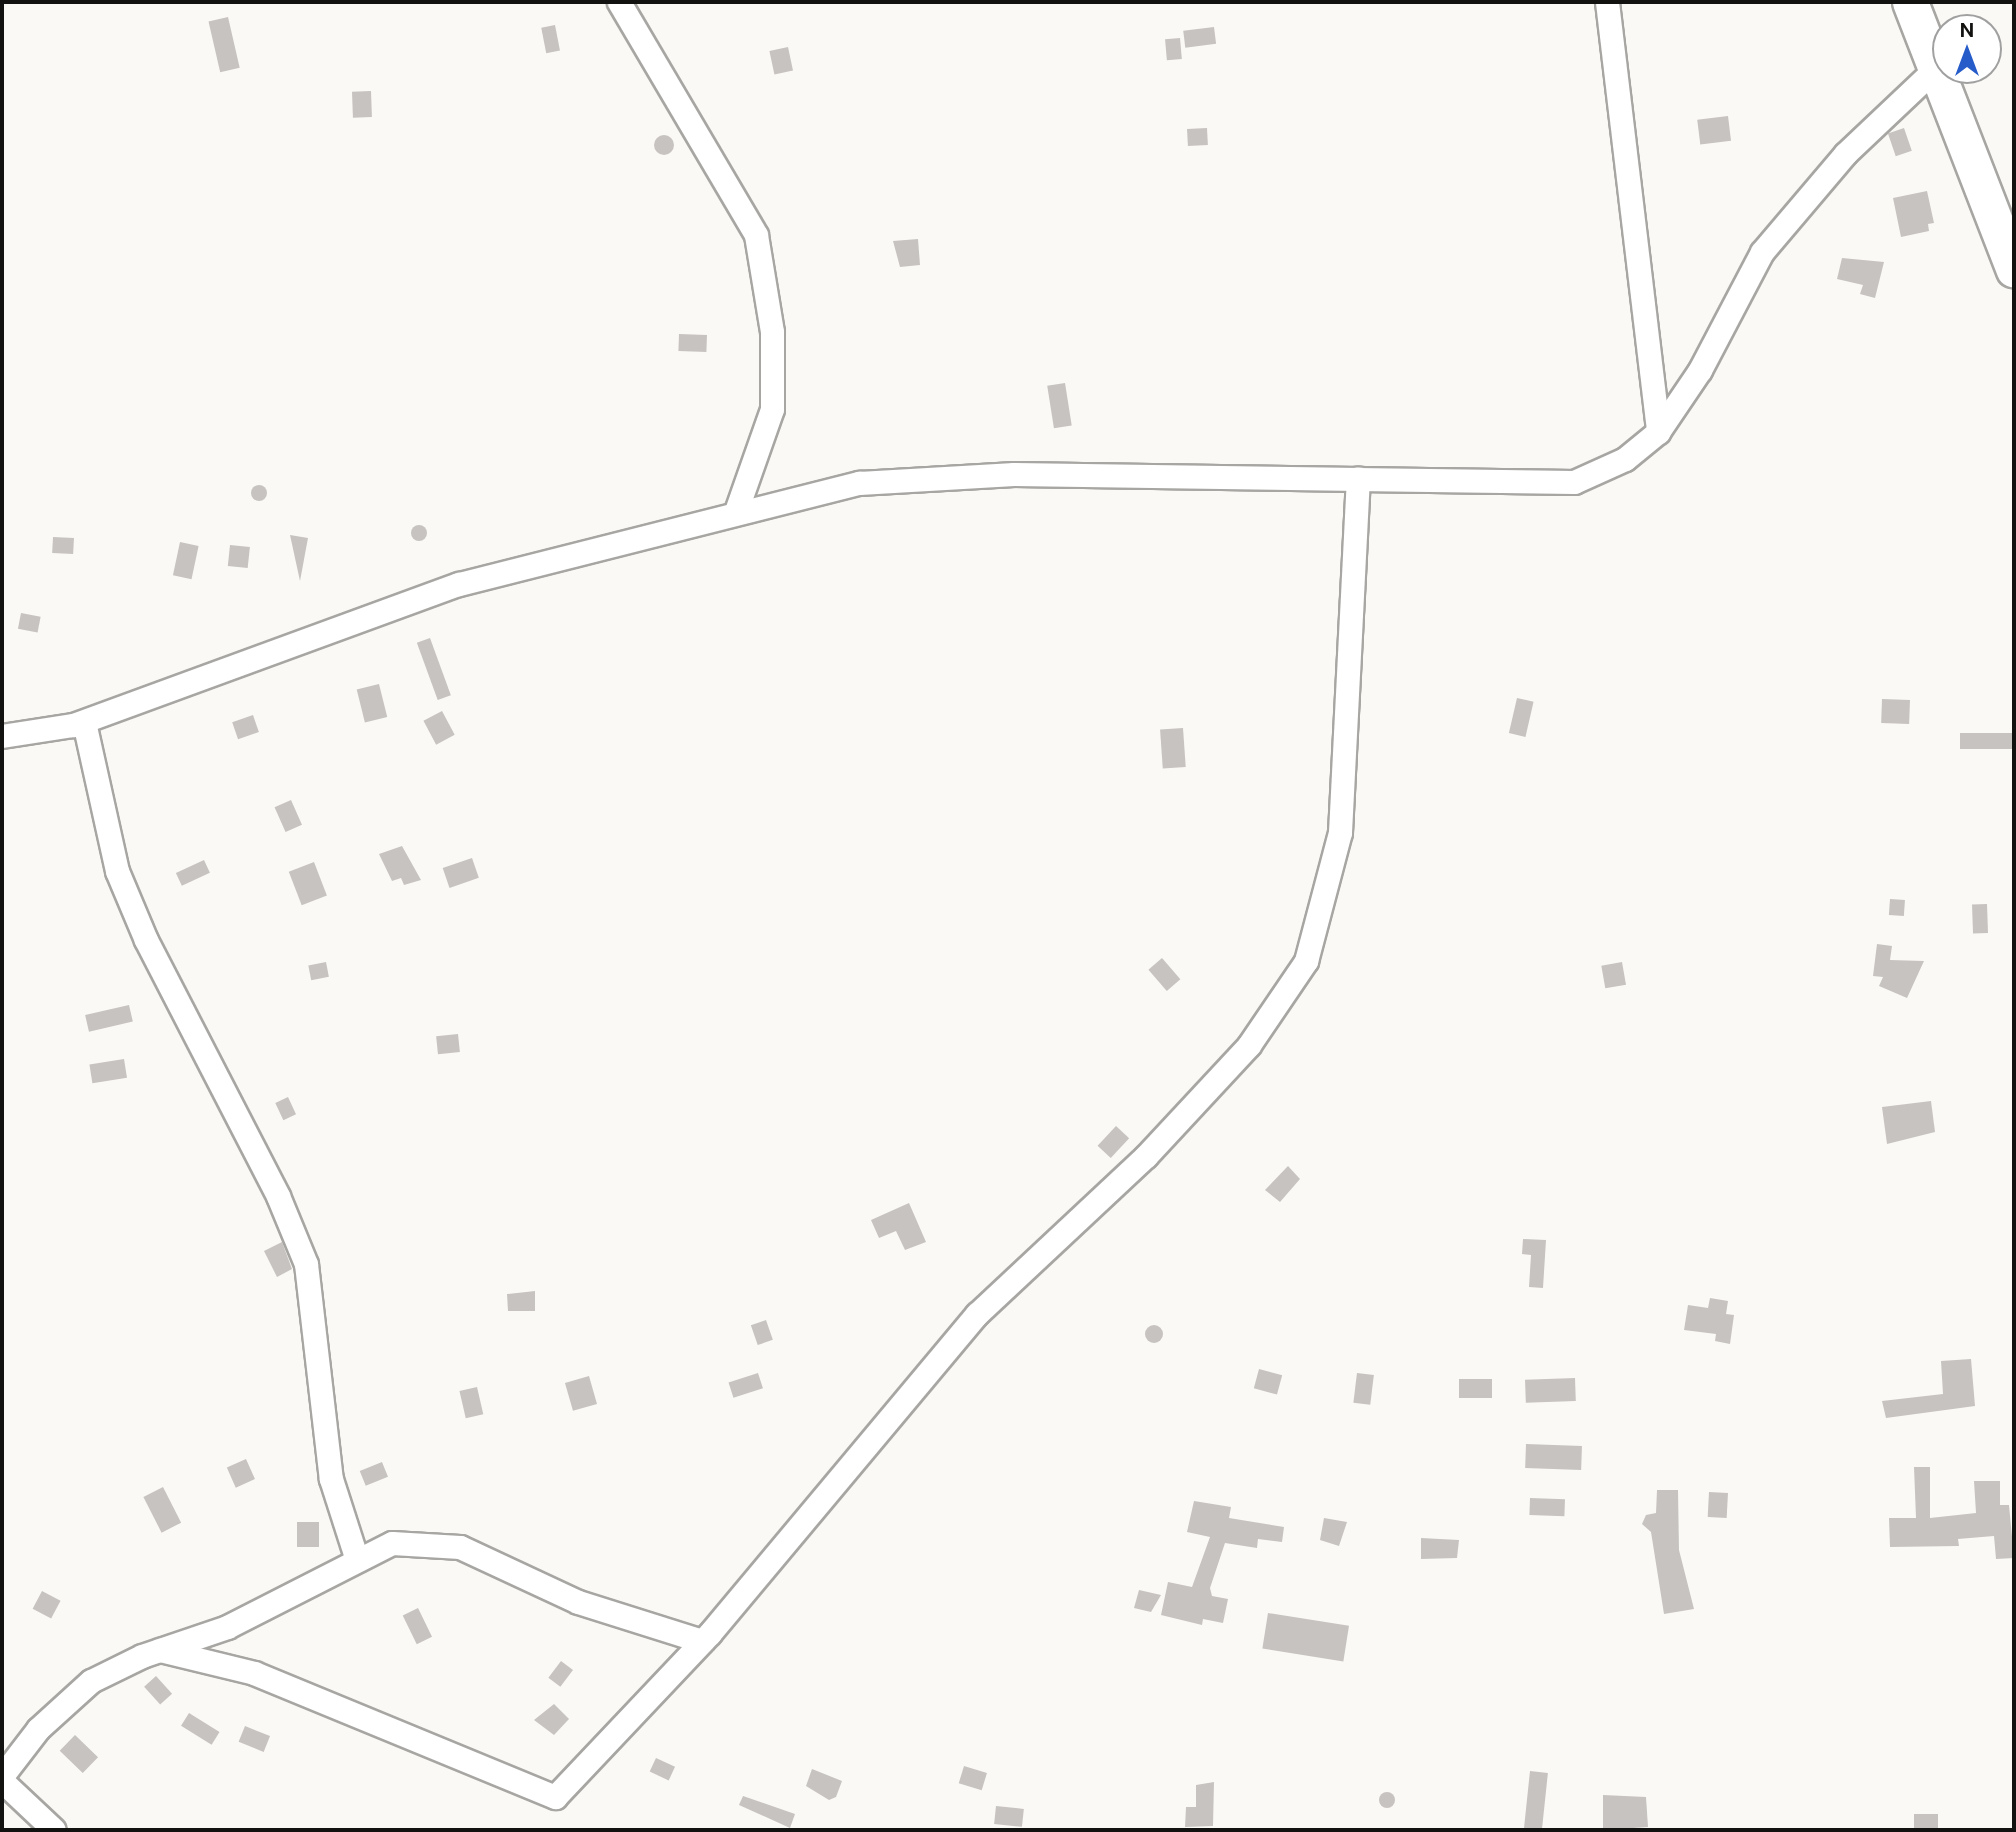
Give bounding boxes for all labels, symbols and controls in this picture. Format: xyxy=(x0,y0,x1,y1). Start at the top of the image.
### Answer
north arrow xyxy=(1932,14,2002,84)
text: N xyxy=(1960,19,1974,41)

